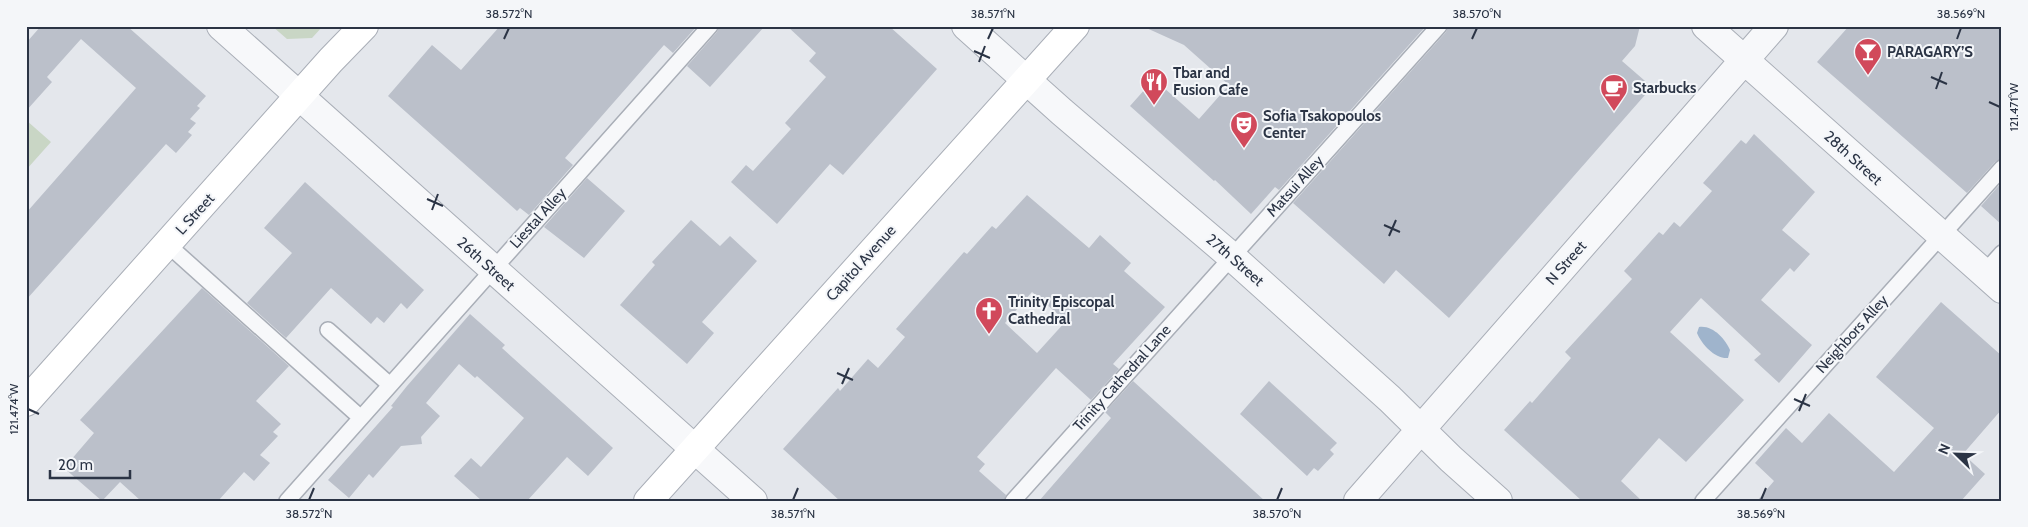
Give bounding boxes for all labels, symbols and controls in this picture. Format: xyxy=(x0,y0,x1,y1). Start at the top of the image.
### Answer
text: 38.572°N xyxy=(485,6,533,21)
text: 38.571°N xyxy=(971,6,1015,21)
text: 38.570°N xyxy=(1453,6,1502,21)
text: 38.569°N xyxy=(1937,6,1985,21)
bar icon: PARAGARY’S xyxy=(1853,37,1883,76)
place label: PARAGARY’S xyxy=(1887,43,1973,61)
place label: Tbar and Fusion Cafe xyxy=(1173,64,1248,99)
restaurant icon: Tbar and Fusion Cafe xyxy=(1139,67,1169,106)
cafe icon: Starbucks xyxy=(1599,73,1629,112)
place label: Starbucks xyxy=(1633,79,1696,97)
text: 121.471°W xyxy=(2006,82,2021,131)
place label: Sofia Tsakopoulos Center xyxy=(1263,107,1381,142)
theatre icon: Sofia Tsakopoulos Center xyxy=(1229,110,1259,149)
street label: 28th Street xyxy=(1820,127,1886,189)
street label: Matsui Alley xyxy=(1263,151,1327,220)
street label: Liestal Alley xyxy=(506,184,570,252)
street label: L Street xyxy=(172,190,218,238)
street label: Capitol Avenue xyxy=(822,221,900,305)
street label: 27th Street xyxy=(1202,230,1268,290)
street label: 26th Street xyxy=(453,233,519,295)
street label: N Street xyxy=(1542,237,1590,289)
street label: Neighbors Alley xyxy=(1812,291,1892,377)
place label: Trinity Episcopal Cathedral xyxy=(1008,293,1114,328)
church icon: Trinity Episcopal Cathedral xyxy=(974,296,1004,335)
street label: Trinity Cathedral Lane xyxy=(1069,321,1175,435)
text: 121.474°W xyxy=(6,383,21,434)
north arrow xyxy=(1930,430,1980,480)
text: N xyxy=(1934,441,1954,457)
scale bar xyxy=(50,447,130,479)
text: 20 m xyxy=(58,456,93,474)
text: 38.572°N xyxy=(285,506,333,521)
text: 38.571°N xyxy=(771,506,815,521)
text: 38.570°N xyxy=(1253,506,1302,521)
text: 38.569°N xyxy=(1737,506,1785,521)

